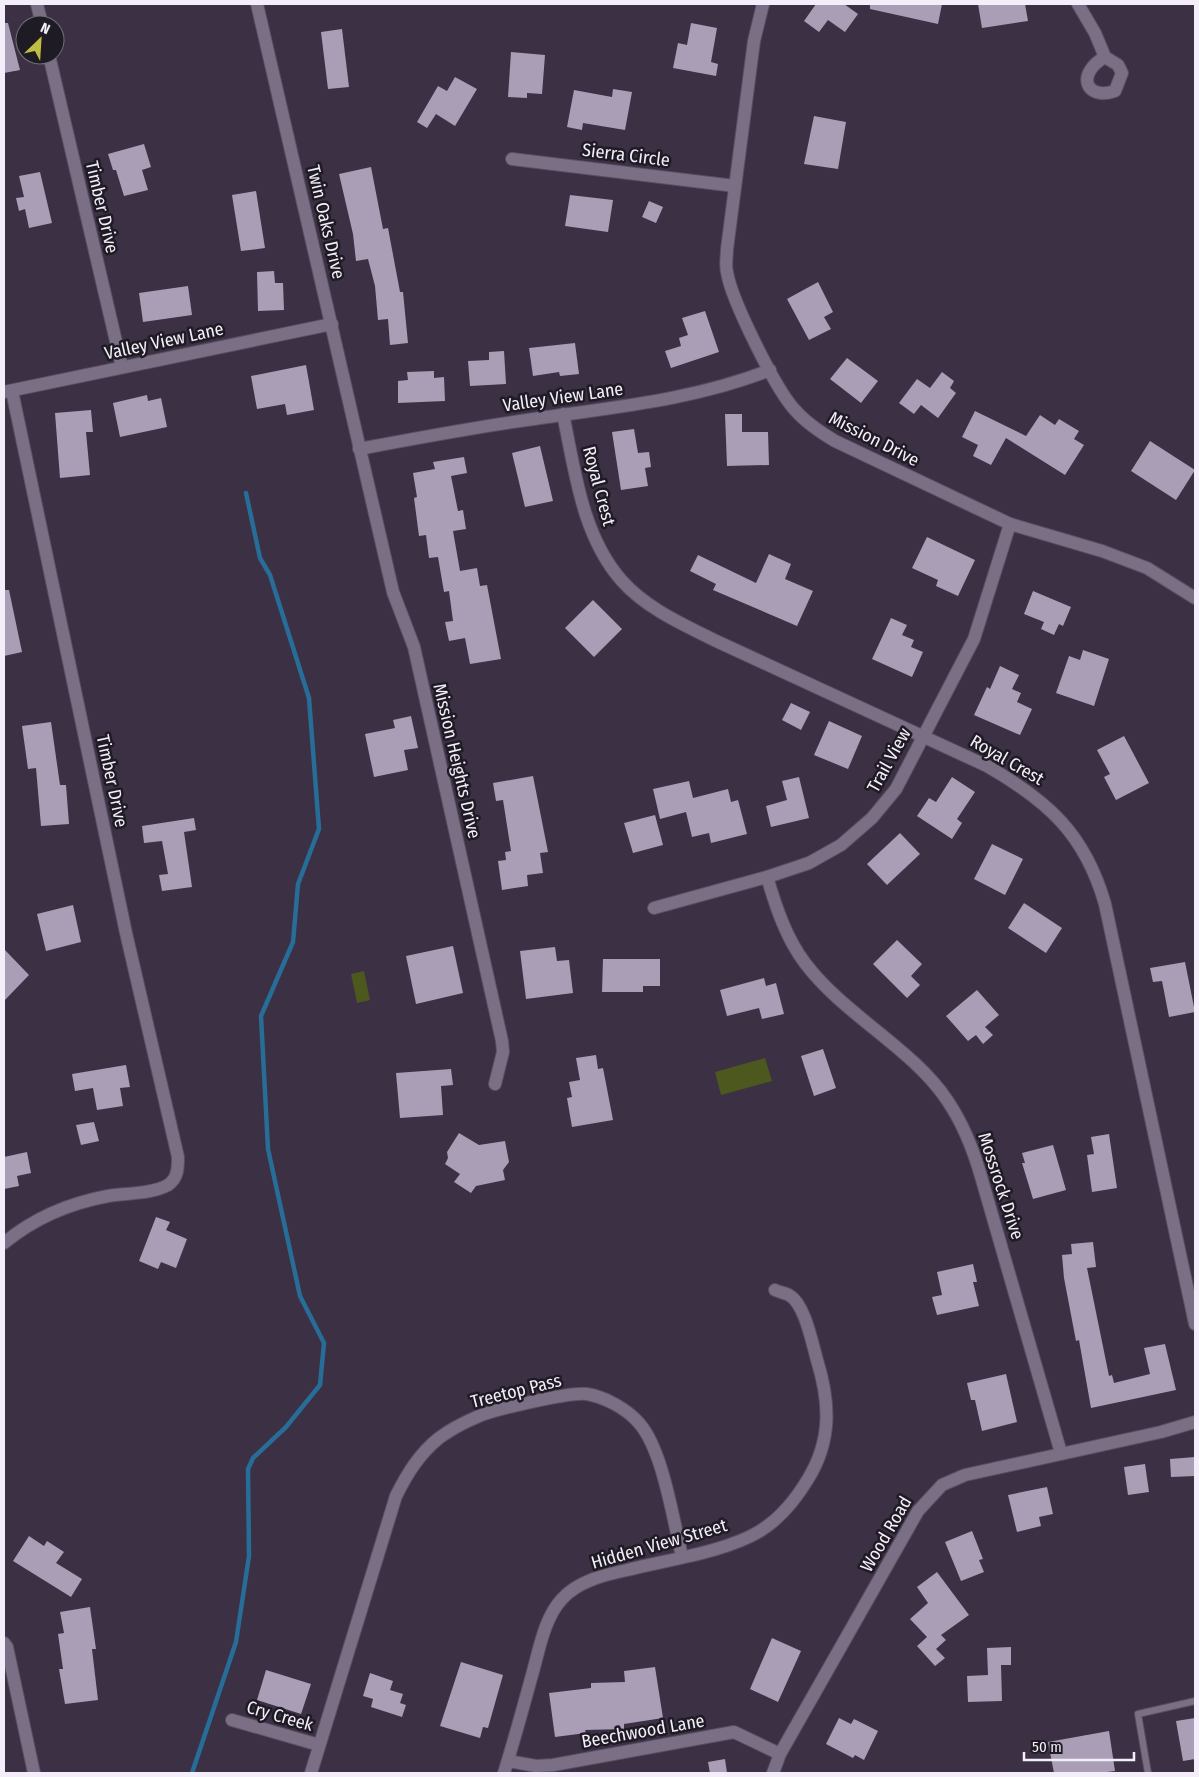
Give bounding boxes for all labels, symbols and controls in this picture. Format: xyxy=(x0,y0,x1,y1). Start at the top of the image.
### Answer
north arrow xyxy=(15,15,65,65)
text: N xyxy=(38,19,53,38)
street label: Sierra Circle xyxy=(581,139,671,171)
street label: Timber Drive xyxy=(81,159,123,255)
street label: Twin Oaks Drive xyxy=(302,163,350,281)
street label: Valley View Lane xyxy=(102,318,226,364)
street label: Valley View Lane xyxy=(501,378,625,416)
street label: Mission Drive xyxy=(825,407,923,471)
street label: Royal Crest xyxy=(578,444,620,528)
street label: Mission Heights Drive xyxy=(428,681,486,841)
street label: Trail View xyxy=(862,724,916,796)
street label: Royal Crest xyxy=(966,730,1048,790)
street label: Timber Drive xyxy=(91,733,133,829)
street label: Mossrock Drive xyxy=(973,1130,1029,1242)
street label: Treetop Pass xyxy=(468,1369,564,1413)
street label: Wood Road xyxy=(856,1492,916,1576)
street label: Hidden View Street xyxy=(589,1514,730,1574)
street label: Cry Creek xyxy=(244,1696,316,1736)
street label: Beechwood Lane xyxy=(580,1709,706,1753)
scale bar xyxy=(1024,1730,1134,1762)
text: 50 m xyxy=(1032,1738,1062,1756)

